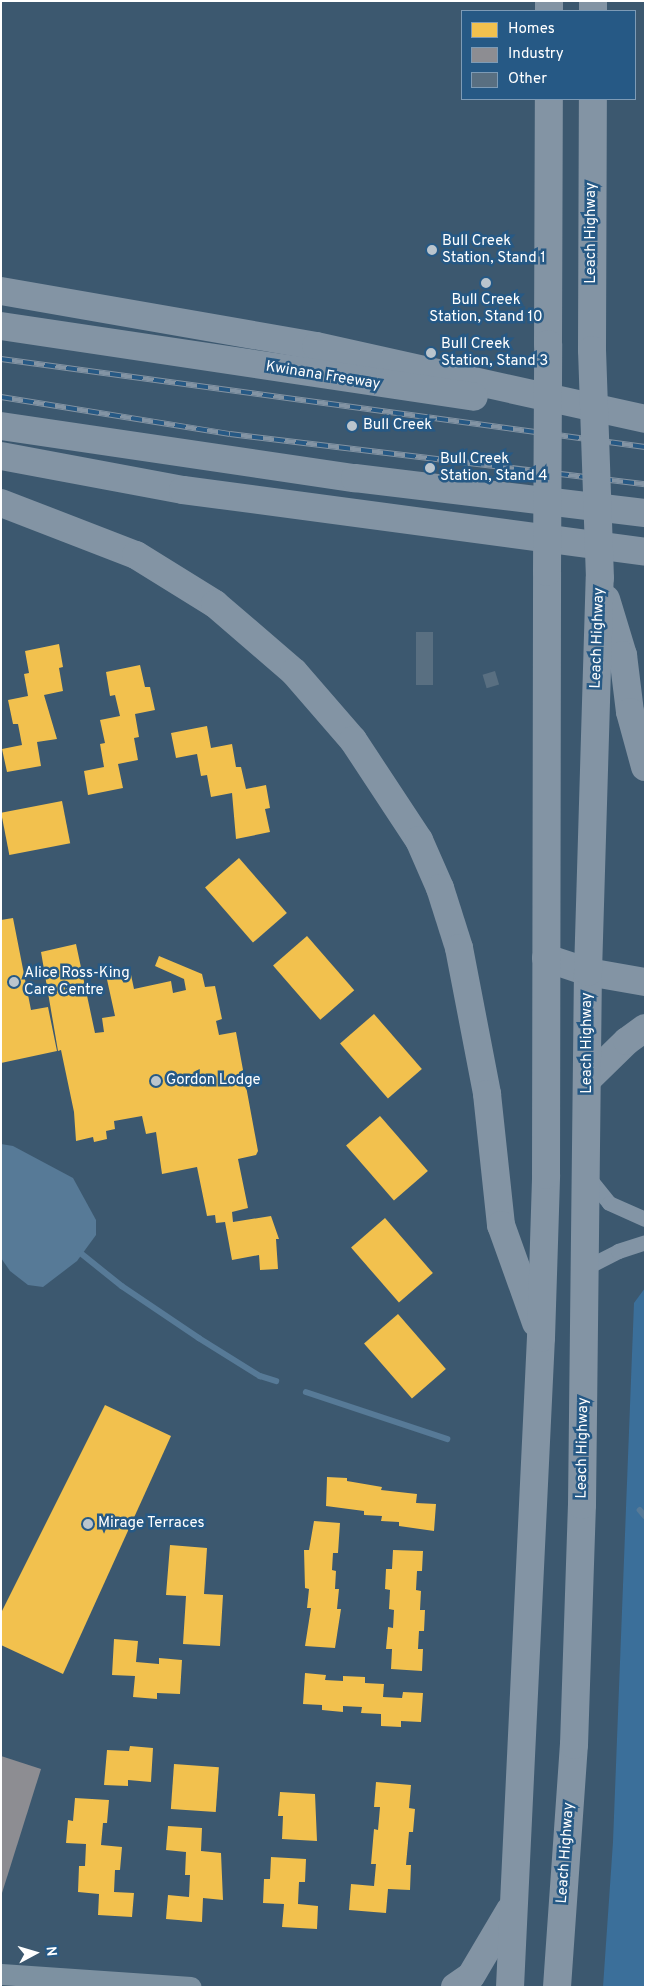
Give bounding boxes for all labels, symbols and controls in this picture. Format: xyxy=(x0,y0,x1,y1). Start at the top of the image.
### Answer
legend xyxy=(461,10,636,100)
text: Homes xyxy=(508,20,555,39)
text: Industry xyxy=(508,45,564,64)
text: Other xyxy=(508,70,547,89)
street label: Leach Highway xyxy=(583,182,601,284)
place label: Bull Creek Station, Stand 1 xyxy=(442,232,546,267)
marker: Bull Creek Station, Stand 1 xyxy=(426,244,438,256)
marker: Bull Creek Station, Stand 10 xyxy=(480,277,492,289)
place label: Bull Creek Station, Stand 10 xyxy=(429,291,543,326)
place label: Bull Creek Station, Stand 3 xyxy=(441,335,548,370)
marker: Bull Creek Station, Stand 3 xyxy=(425,347,437,359)
street label: Kwinana Freeway xyxy=(264,358,382,394)
place label: Bull Creek xyxy=(363,417,432,435)
marker: Bull Creek xyxy=(345,419,359,433)
place label: Bull Creek Station, Stand 4 xyxy=(440,450,548,485)
marker: Bull Creek Station, Stand 4 xyxy=(424,462,436,474)
street label: Leach Highway xyxy=(587,587,609,689)
place label: Alice Ross-King Care Centre xyxy=(24,964,130,999)
marker: Alice Ross-King Care Centre xyxy=(8,976,20,988)
street label: Leach Highway xyxy=(579,992,597,1094)
place label: Gordon Lodge xyxy=(166,1072,261,1090)
marker: Gordon Lodge xyxy=(150,1075,162,1087)
street label: Leach Highway xyxy=(573,1397,593,1499)
place label: Mirage Terraces xyxy=(98,1515,205,1533)
marker: Mirage Terraces xyxy=(82,1518,94,1530)
street label: Leach Highway xyxy=(553,1802,579,1904)
north arrow xyxy=(10,1928,60,1978)
text: N xyxy=(41,1945,59,1957)

